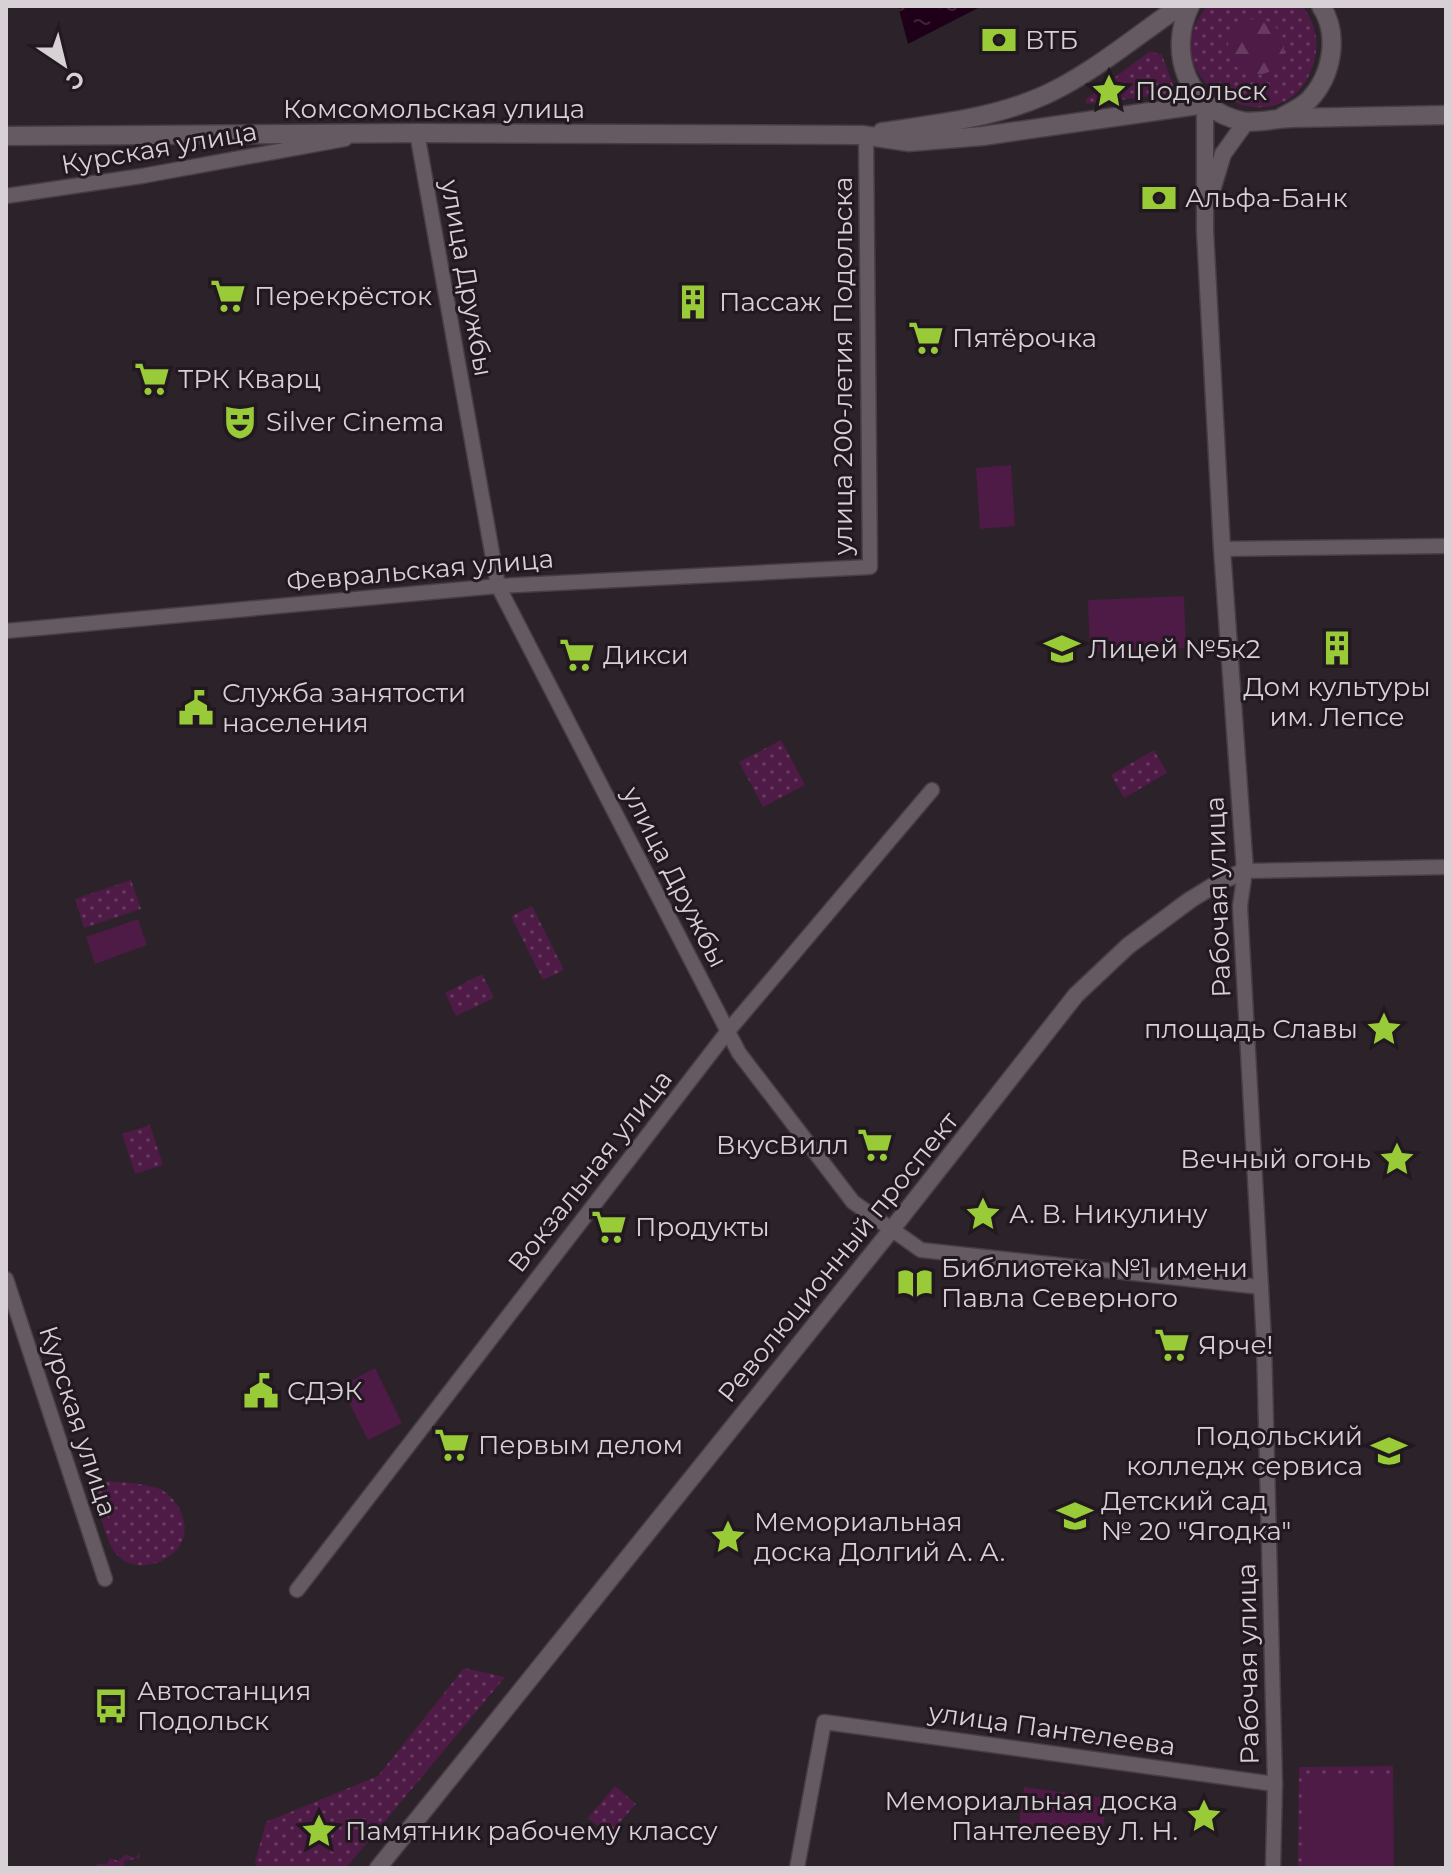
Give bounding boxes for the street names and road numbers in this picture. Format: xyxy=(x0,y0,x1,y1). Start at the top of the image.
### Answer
street label: Комсомольская улица xyxy=(283,93,585,125)
street label: Курская улица xyxy=(59,115,259,181)
street label: улица Дружбы xyxy=(434,176,500,379)
street label: улица 200-летия Подольска xyxy=(827,177,859,556)
street label: Февральская улица xyxy=(285,542,555,598)
street label: улица Дружбы xyxy=(615,780,734,973)
street label: Рабочая улица xyxy=(1198,796,1238,998)
street label: Вокзальная улица xyxy=(501,1064,679,1278)
street label: Революционный проспект xyxy=(711,1105,966,1409)
street label: Курская улица xyxy=(32,1322,124,1520)
street label: Рабочая улица xyxy=(1230,1563,1266,1765)
street label: улица Пантелеева xyxy=(925,1696,1178,1762)

